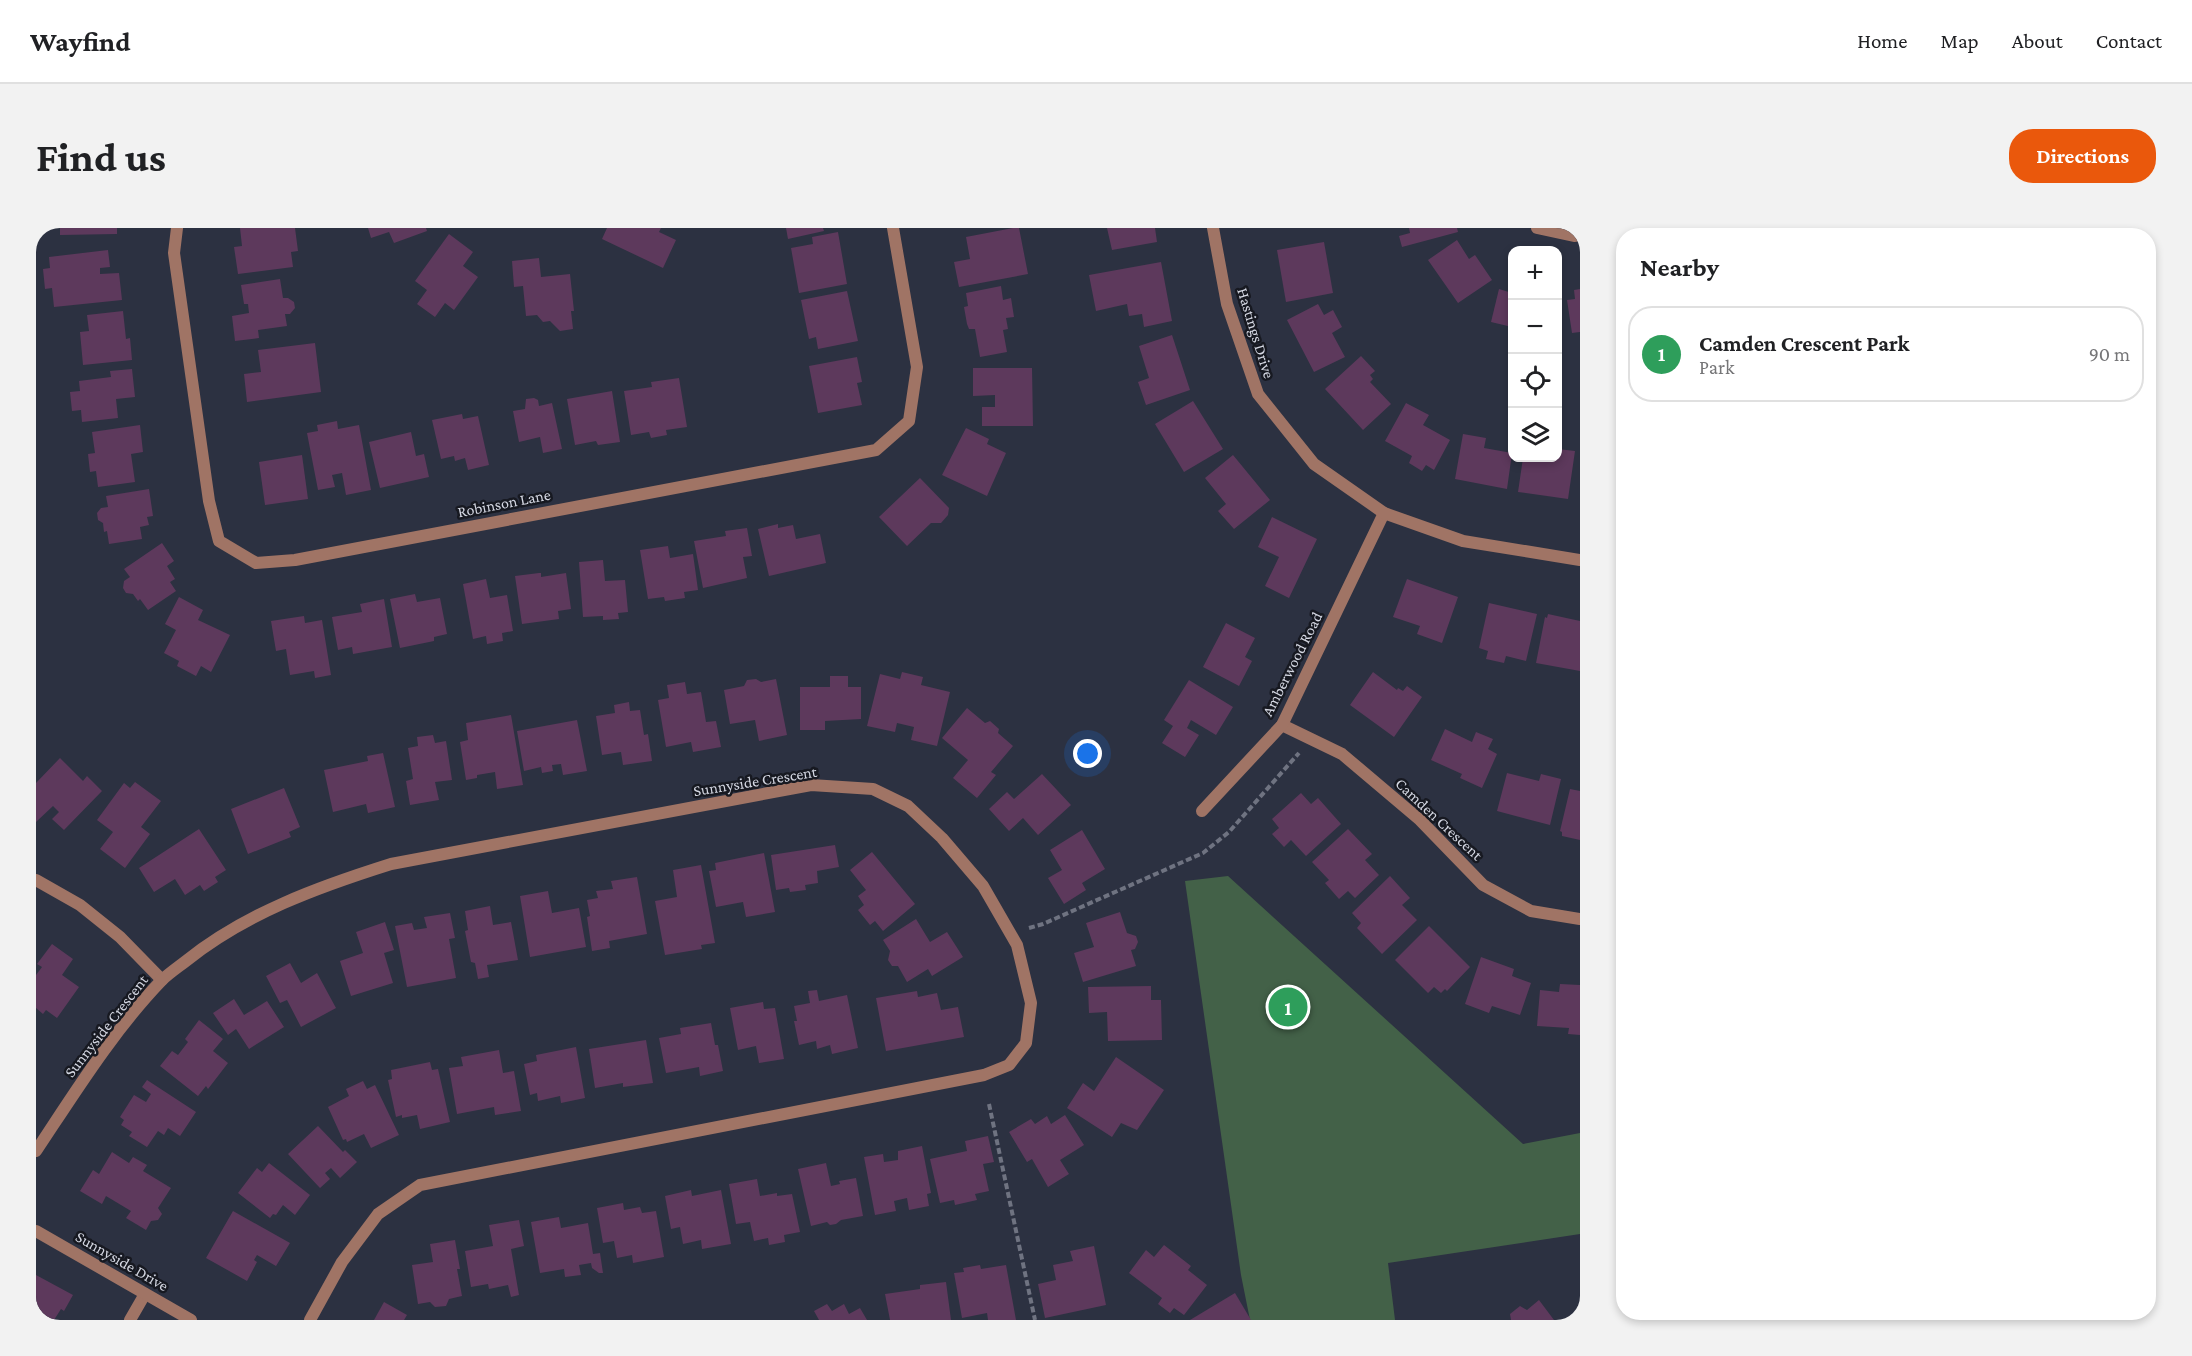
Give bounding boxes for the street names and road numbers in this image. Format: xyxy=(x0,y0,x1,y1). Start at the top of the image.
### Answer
street label: Hastings Drive xyxy=(1233,286,1278,381)
street label: Robinson Lane xyxy=(456,486,552,520)
street label: Amberwood Road xyxy=(1258,609,1326,719)
street label: Sunnyside Crescent xyxy=(692,763,819,800)
street label: Camden Crescent xyxy=(1392,775,1486,864)
street label: Sunnyside Crescent xyxy=(61,971,152,1081)
street label: Sunnyside Drive xyxy=(72,1228,171,1295)

